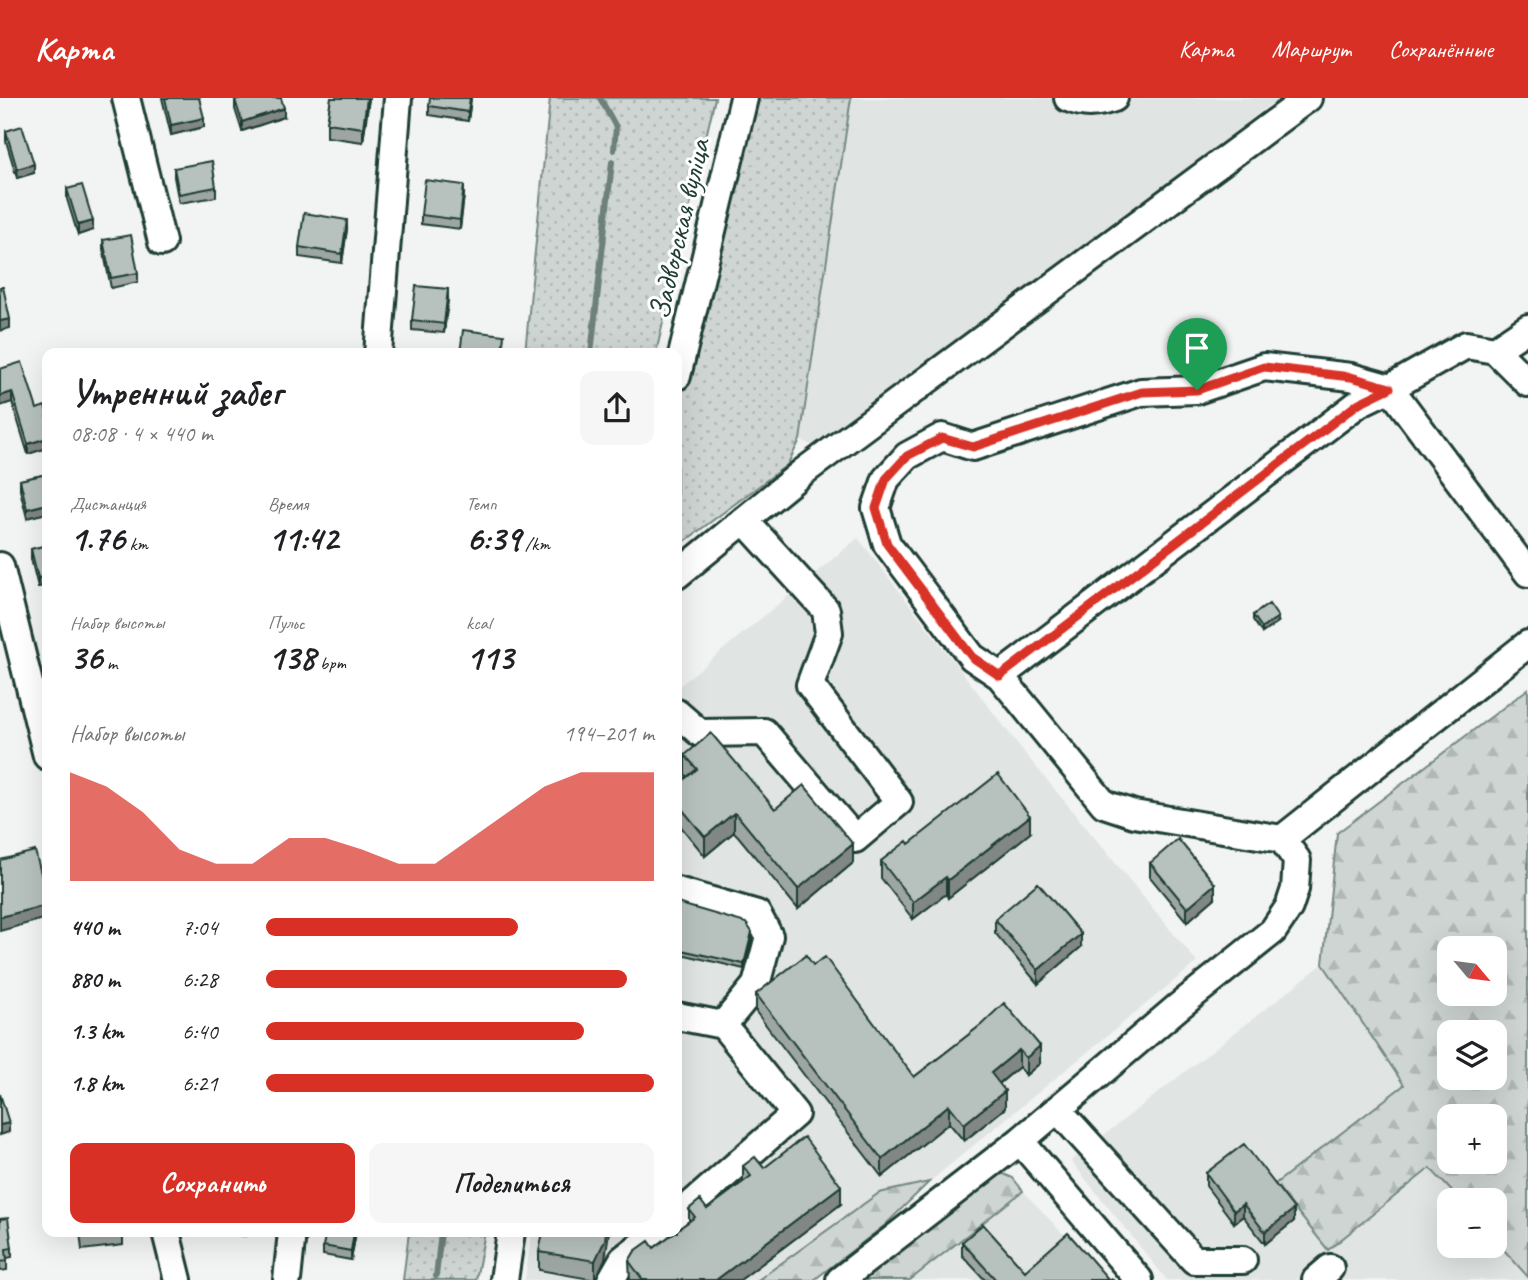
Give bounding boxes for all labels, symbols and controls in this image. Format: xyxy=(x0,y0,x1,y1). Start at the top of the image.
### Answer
text: Карта xyxy=(35,28,114,70)
text: Карта xyxy=(1179,34,1234,64)
text: Маршрут xyxy=(1272,34,1351,64)
text: Сохранённые xyxy=(1389,34,1493,64)
street label: Задворская вуліца xyxy=(640,133,719,323)
pin xyxy=(1167,318,1227,390)
icon: arrive xyxy=(1178,329,1216,367)
text: Утренний забег xyxy=(70,369,282,416)
button: share xyxy=(580,371,654,445)
text: 08:08 · 4 × 440 m xyxy=(70,419,213,448)
text: Дистанция xyxy=(70,492,146,516)
text: Время xyxy=(268,492,308,516)
text: Темп xyxy=(466,492,497,516)
text: 1.76 xyxy=(70,516,125,561)
text: 11:42 xyxy=(268,516,338,561)
text: 6:39 xyxy=(466,516,521,561)
text: km xyxy=(125,532,148,556)
text: /km xyxy=(521,532,550,556)
text: Набор высоты xyxy=(70,611,164,635)
text: Пульс xyxy=(268,611,305,635)
text: kcal xyxy=(466,611,491,635)
text: 36 xyxy=(70,635,102,680)
text: 138 xyxy=(268,635,315,680)
text: 113 xyxy=(466,635,513,680)
text: m xyxy=(102,651,118,675)
text: bpm xyxy=(315,651,346,675)
text: Набор высоты xyxy=(70,719,184,748)
text: 194–201 m xyxy=(563,719,654,748)
text: 440 m xyxy=(70,913,120,942)
text: 7:04 xyxy=(182,913,218,942)
north arrow xyxy=(1437,936,1507,1006)
map controls xyxy=(1437,936,1507,1258)
text: 880 m xyxy=(70,965,120,994)
text: 6:28 xyxy=(182,965,218,994)
text: 1.3 km xyxy=(70,1017,124,1046)
text: 6:40 xyxy=(182,1017,218,1046)
button: layers xyxy=(1437,1020,1507,1090)
text: 1.8 km xyxy=(70,1069,124,1098)
text: 6:21 xyxy=(182,1069,218,1098)
button: + xyxy=(1437,1104,1507,1174)
button: Сохранить xyxy=(70,1143,355,1223)
button: Поделиться xyxy=(369,1143,654,1223)
button: − xyxy=(1437,1188,1507,1258)

